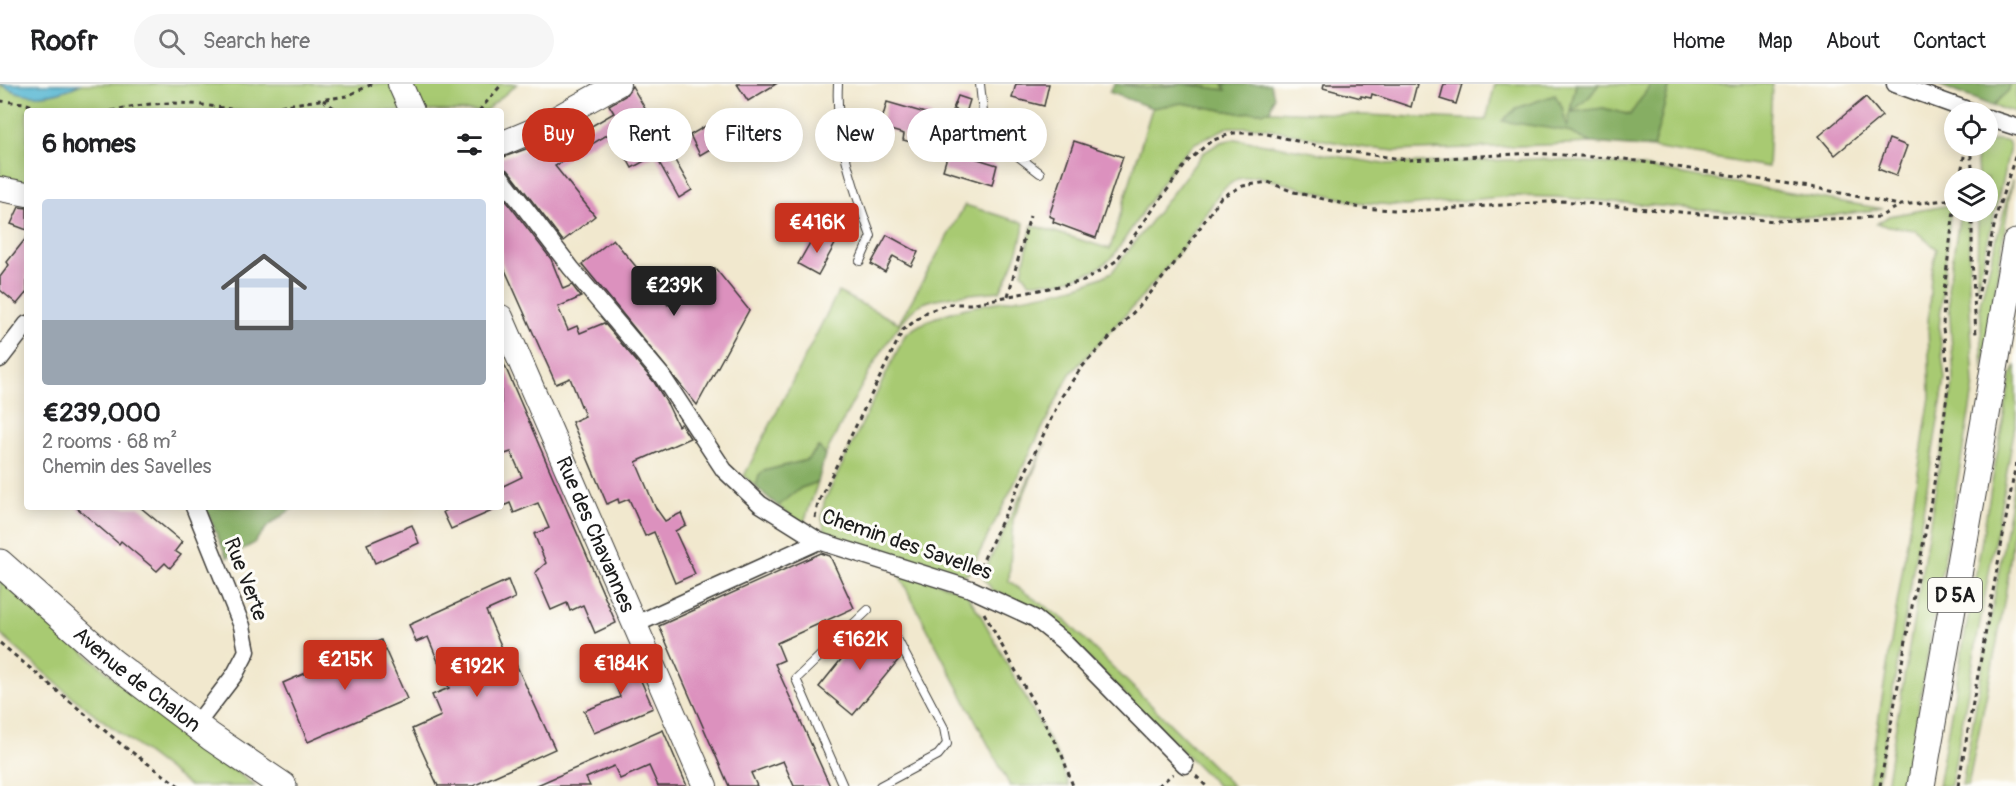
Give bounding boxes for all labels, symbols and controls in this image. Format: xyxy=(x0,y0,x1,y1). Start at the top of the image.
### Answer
search box xyxy=(134,14,554,68)
text: Roofr xyxy=(30,24,98,59)
icon: search xyxy=(155,25,188,58)
text: Search here xyxy=(203,27,310,55)
text: Home xyxy=(1672,28,1725,55)
text: Map xyxy=(1758,28,1793,55)
text: About xyxy=(1826,28,1880,55)
text: Contact xyxy=(1913,28,1986,55)
map controls xyxy=(1944,102,1998,222)
button: locate xyxy=(1944,102,1998,156)
chip: Buy xyxy=(522,108,595,162)
chip: Rent xyxy=(607,108,692,162)
chip: Filters xyxy=(704,108,803,162)
chip: New xyxy=(815,108,895,162)
chip: Apartment xyxy=(907,108,1047,162)
text: 6 homes xyxy=(42,128,136,160)
icon: filters xyxy=(453,128,486,161)
button: layers xyxy=(1944,168,1998,222)
pin: €416K xyxy=(775,203,859,254)
text: €416K xyxy=(789,210,845,235)
icon: home xyxy=(210,238,318,346)
pin: €239K xyxy=(632,266,716,317)
text: €239K xyxy=(645,273,703,298)
text: €239,000 xyxy=(42,397,161,429)
text: 2 rooms · 68 m² xyxy=(42,429,177,454)
street label: Rue des Chavannes xyxy=(549,452,641,617)
text: Chemin des Savelles xyxy=(42,454,211,479)
street label: Chemin des Savelles xyxy=(818,503,996,586)
street label: Rue Verte xyxy=(217,534,274,625)
road number: D 5A xyxy=(1928,578,1982,612)
pin: €162K xyxy=(818,620,902,671)
street label: Avenue de Chalon xyxy=(67,621,206,738)
text: €162K xyxy=(832,627,888,652)
pin: €215K xyxy=(303,640,387,691)
pin: €184K xyxy=(579,644,663,695)
text: €215K xyxy=(317,647,373,672)
pin: €192K xyxy=(435,647,519,698)
text: €184K xyxy=(594,651,648,676)
text: €192K xyxy=(450,654,504,679)

